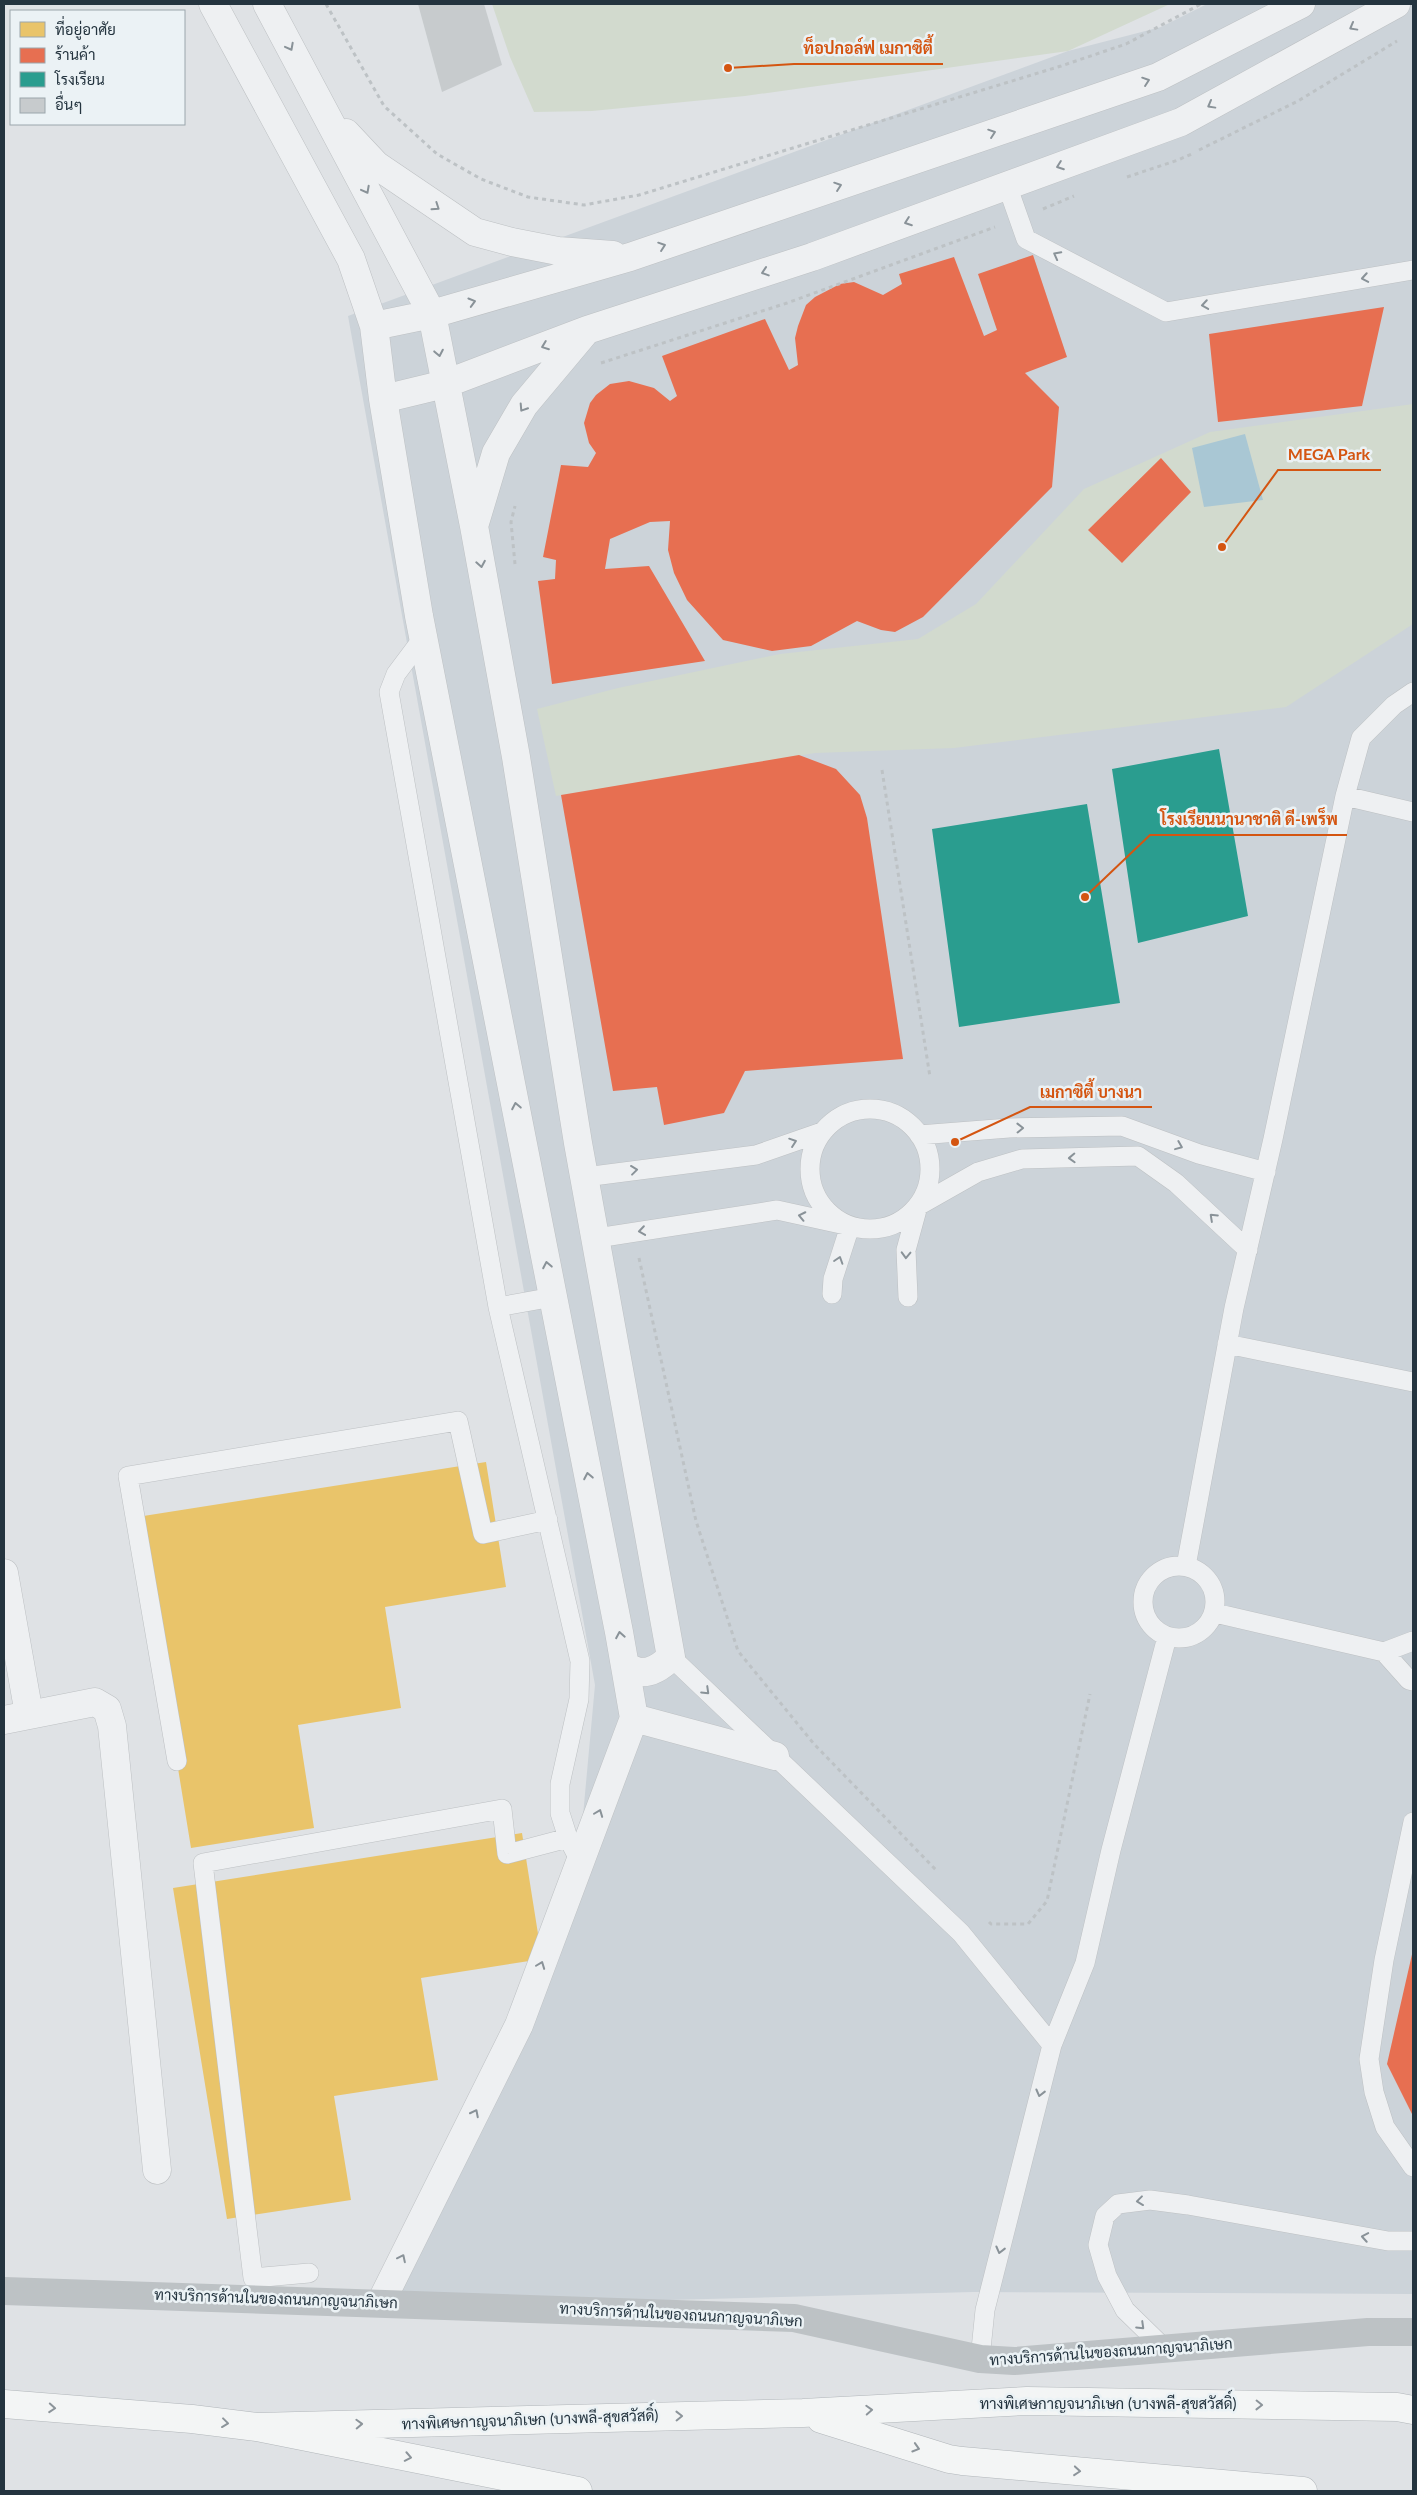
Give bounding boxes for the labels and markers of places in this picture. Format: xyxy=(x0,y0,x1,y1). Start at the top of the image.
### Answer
callout: ท็อปกอล์ฟ เมกาซิตี้ xyxy=(794,33,943,64)
callout: MEGA Park xyxy=(1278,439,1381,470)
callout: โรงเรียนนานาชาติ ดี-เพร็พ xyxy=(1150,804,1347,835)
callout: เมกาซิตี้ บางนา xyxy=(1030,1076,1152,1107)

